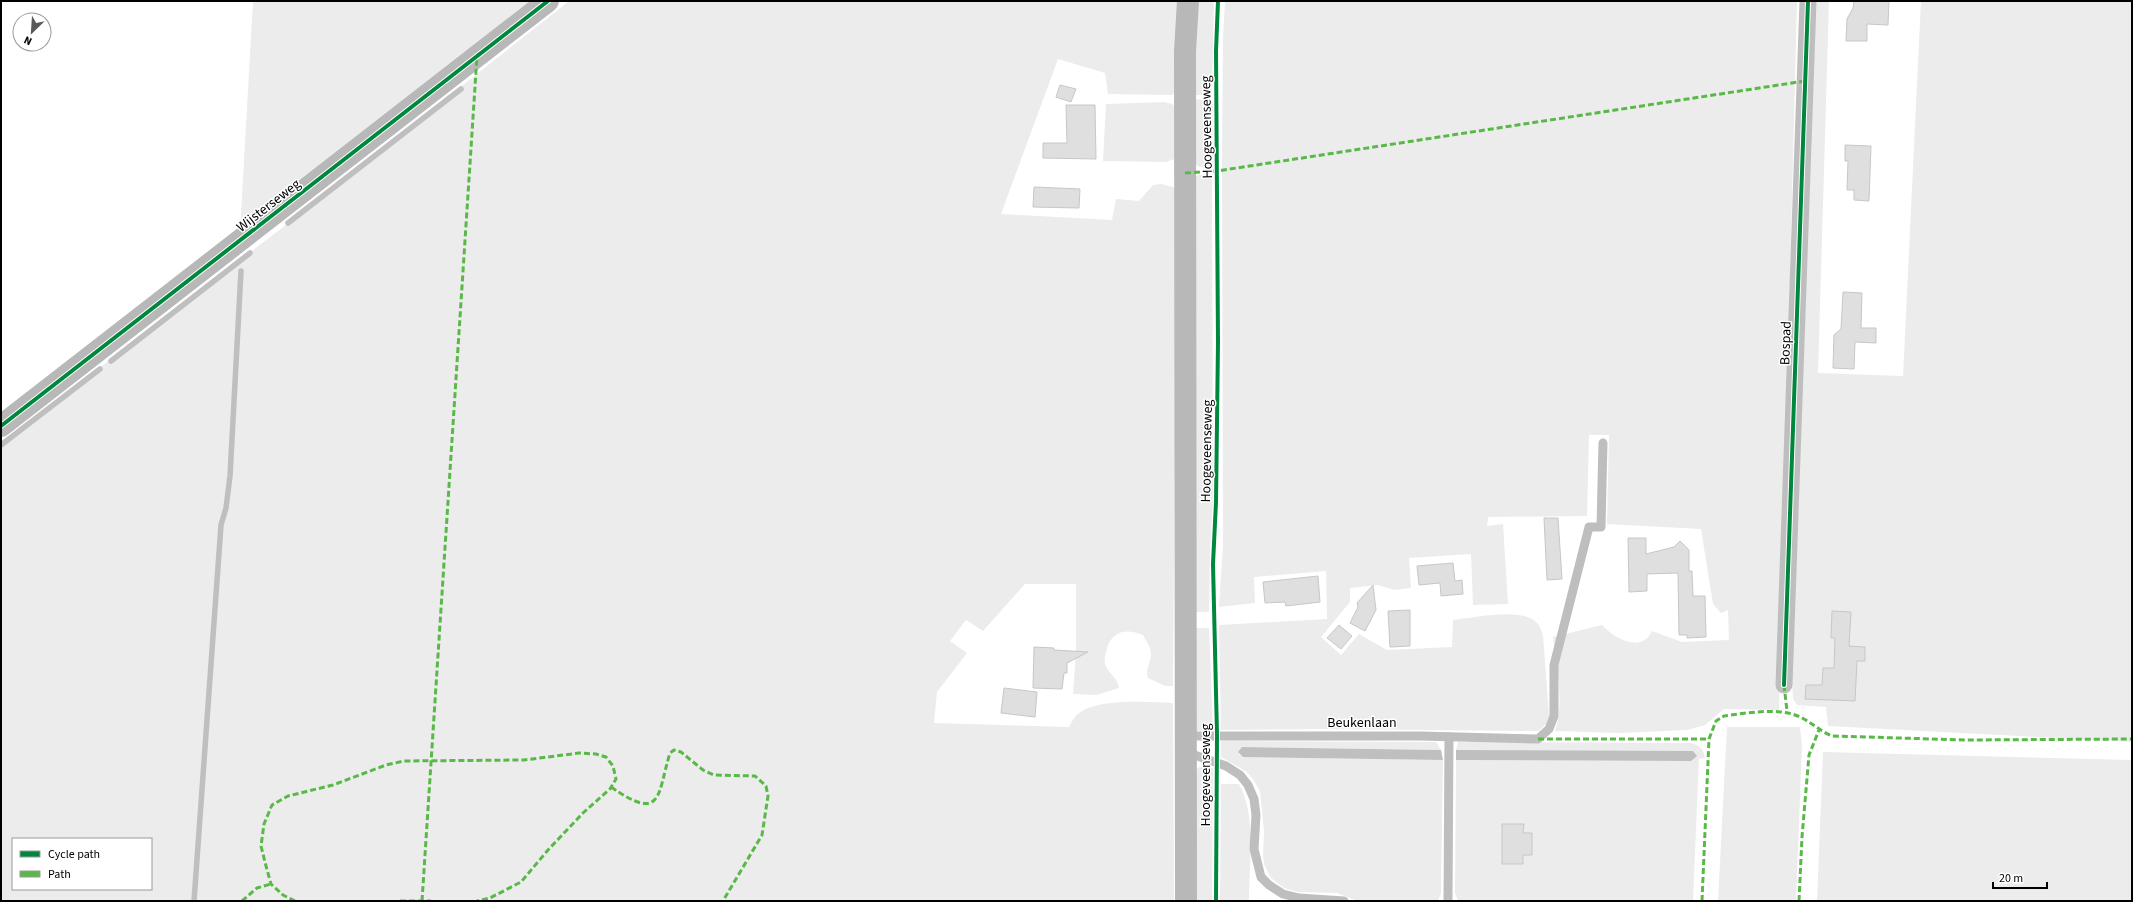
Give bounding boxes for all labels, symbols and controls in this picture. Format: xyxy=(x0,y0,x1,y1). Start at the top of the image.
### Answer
north arrow xyxy=(12,12,52,52)
text: N xyxy=(21,32,34,49)
street label: Hoogeveenseweg xyxy=(1196,75,1218,179)
street label: Wijsterseweg xyxy=(232,174,305,237)
street label: Bospad xyxy=(1775,321,1797,365)
street label: Hoogeveenseweg xyxy=(1196,399,1218,503)
street label: Beukenlaan xyxy=(1327,713,1397,733)
street label: Hoogeveenseweg xyxy=(1196,724,1216,826)
legend xyxy=(12,838,152,890)
text: Cycle path xyxy=(48,846,100,863)
scale bar xyxy=(1993,864,2047,890)
text: Path xyxy=(48,866,71,883)
text: 20 m xyxy=(1999,870,2023,887)

